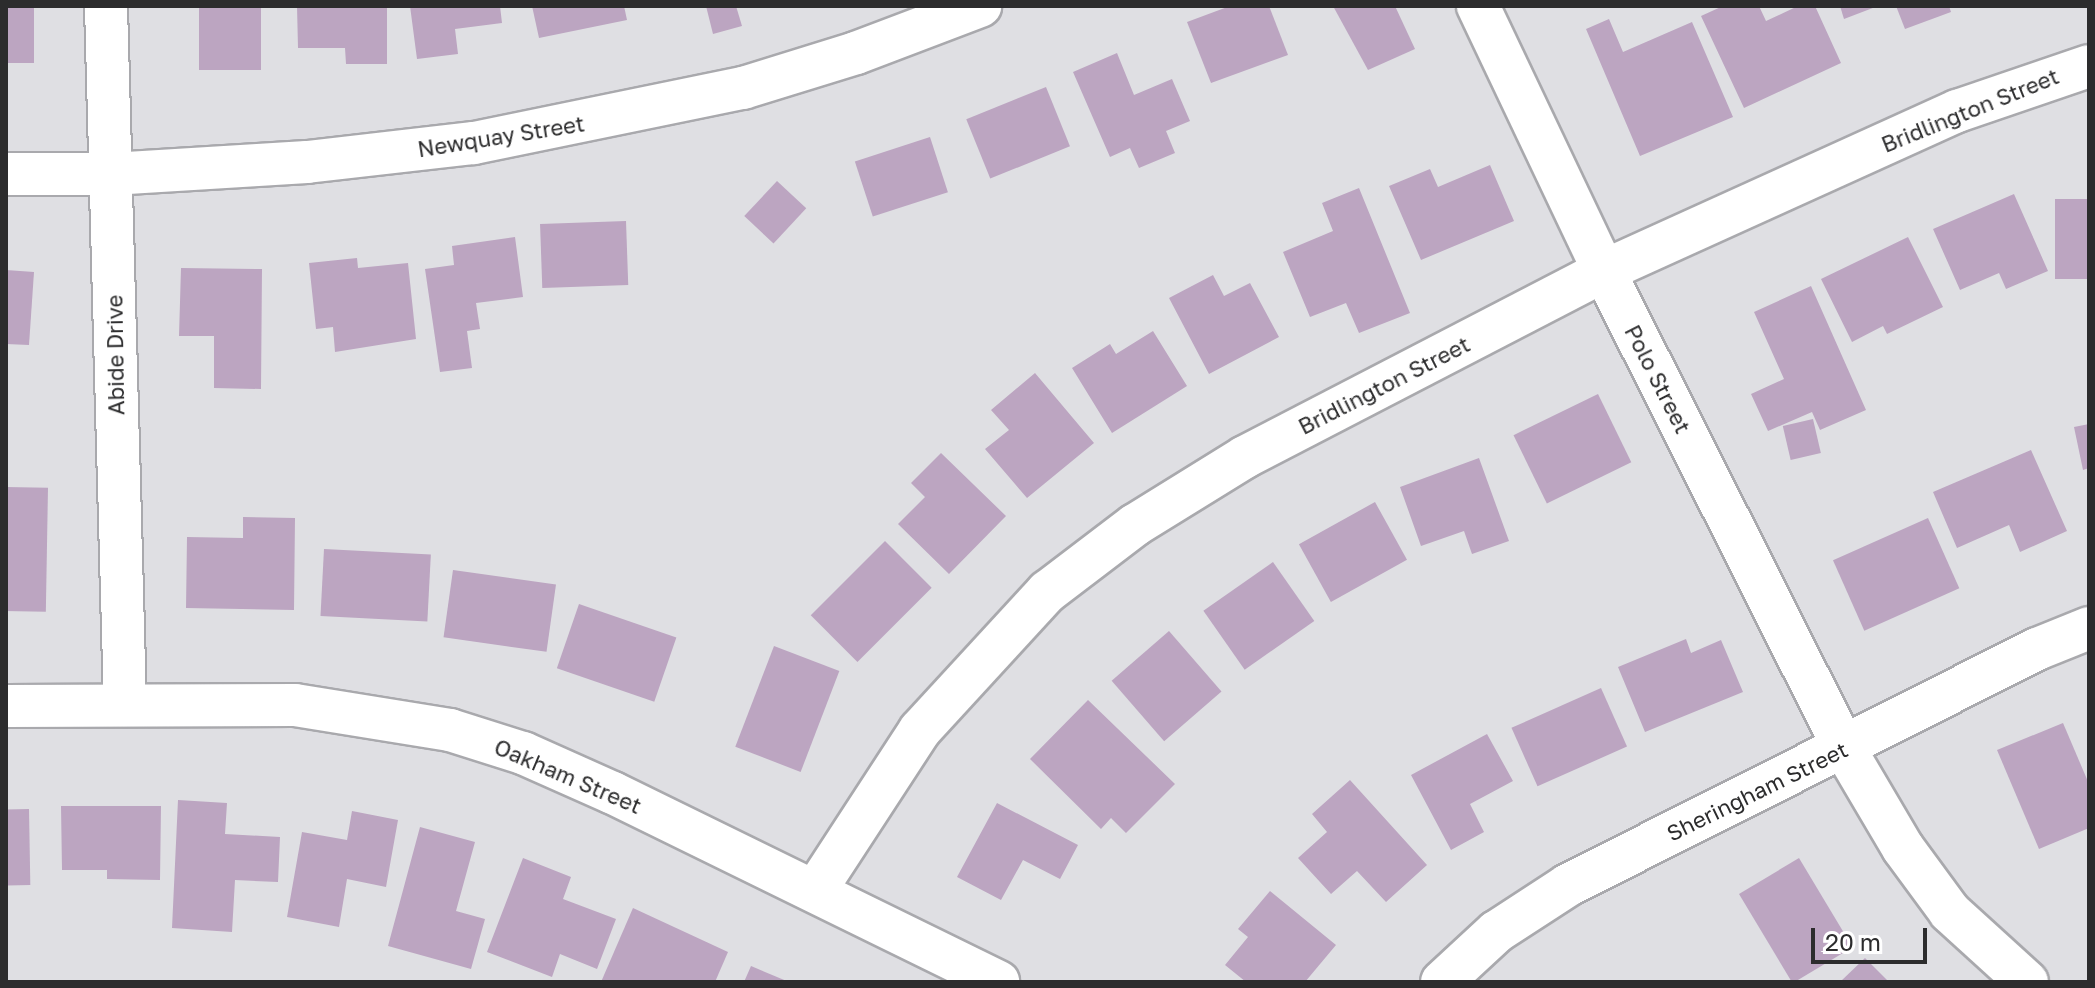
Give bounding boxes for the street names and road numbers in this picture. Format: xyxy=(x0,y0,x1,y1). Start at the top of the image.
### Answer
street label: Bridlington Street xyxy=(1877,62,2063,158)
street label: Newquay Street xyxy=(416,110,586,162)
street label: Abide Drive xyxy=(101,295,129,415)
street label: Polo Street xyxy=(1619,320,1697,438)
street label: Bridlington Street xyxy=(1294,330,1474,440)
street label: Oakham Street xyxy=(490,733,646,819)
street label: Sheringham Street xyxy=(1662,736,1852,846)

